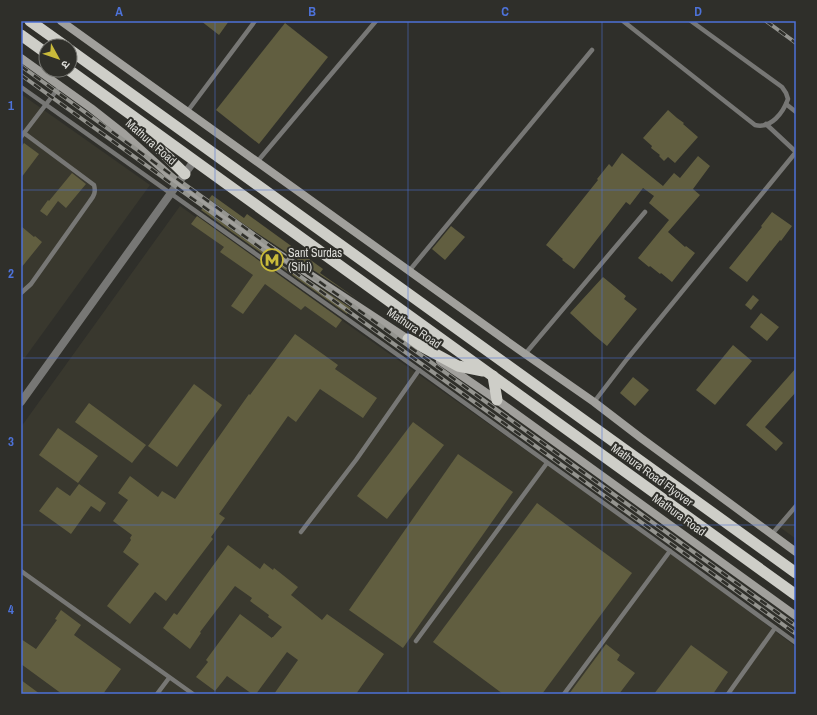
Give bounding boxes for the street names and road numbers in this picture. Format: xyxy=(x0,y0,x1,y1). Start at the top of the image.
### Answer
street label: Mathura Road xyxy=(122,116,180,168)
street label: Mathura Road xyxy=(384,304,444,352)
street label: Mathura Road Flyover xyxy=(608,440,697,511)
street label: Mathura Road xyxy=(649,490,709,540)

